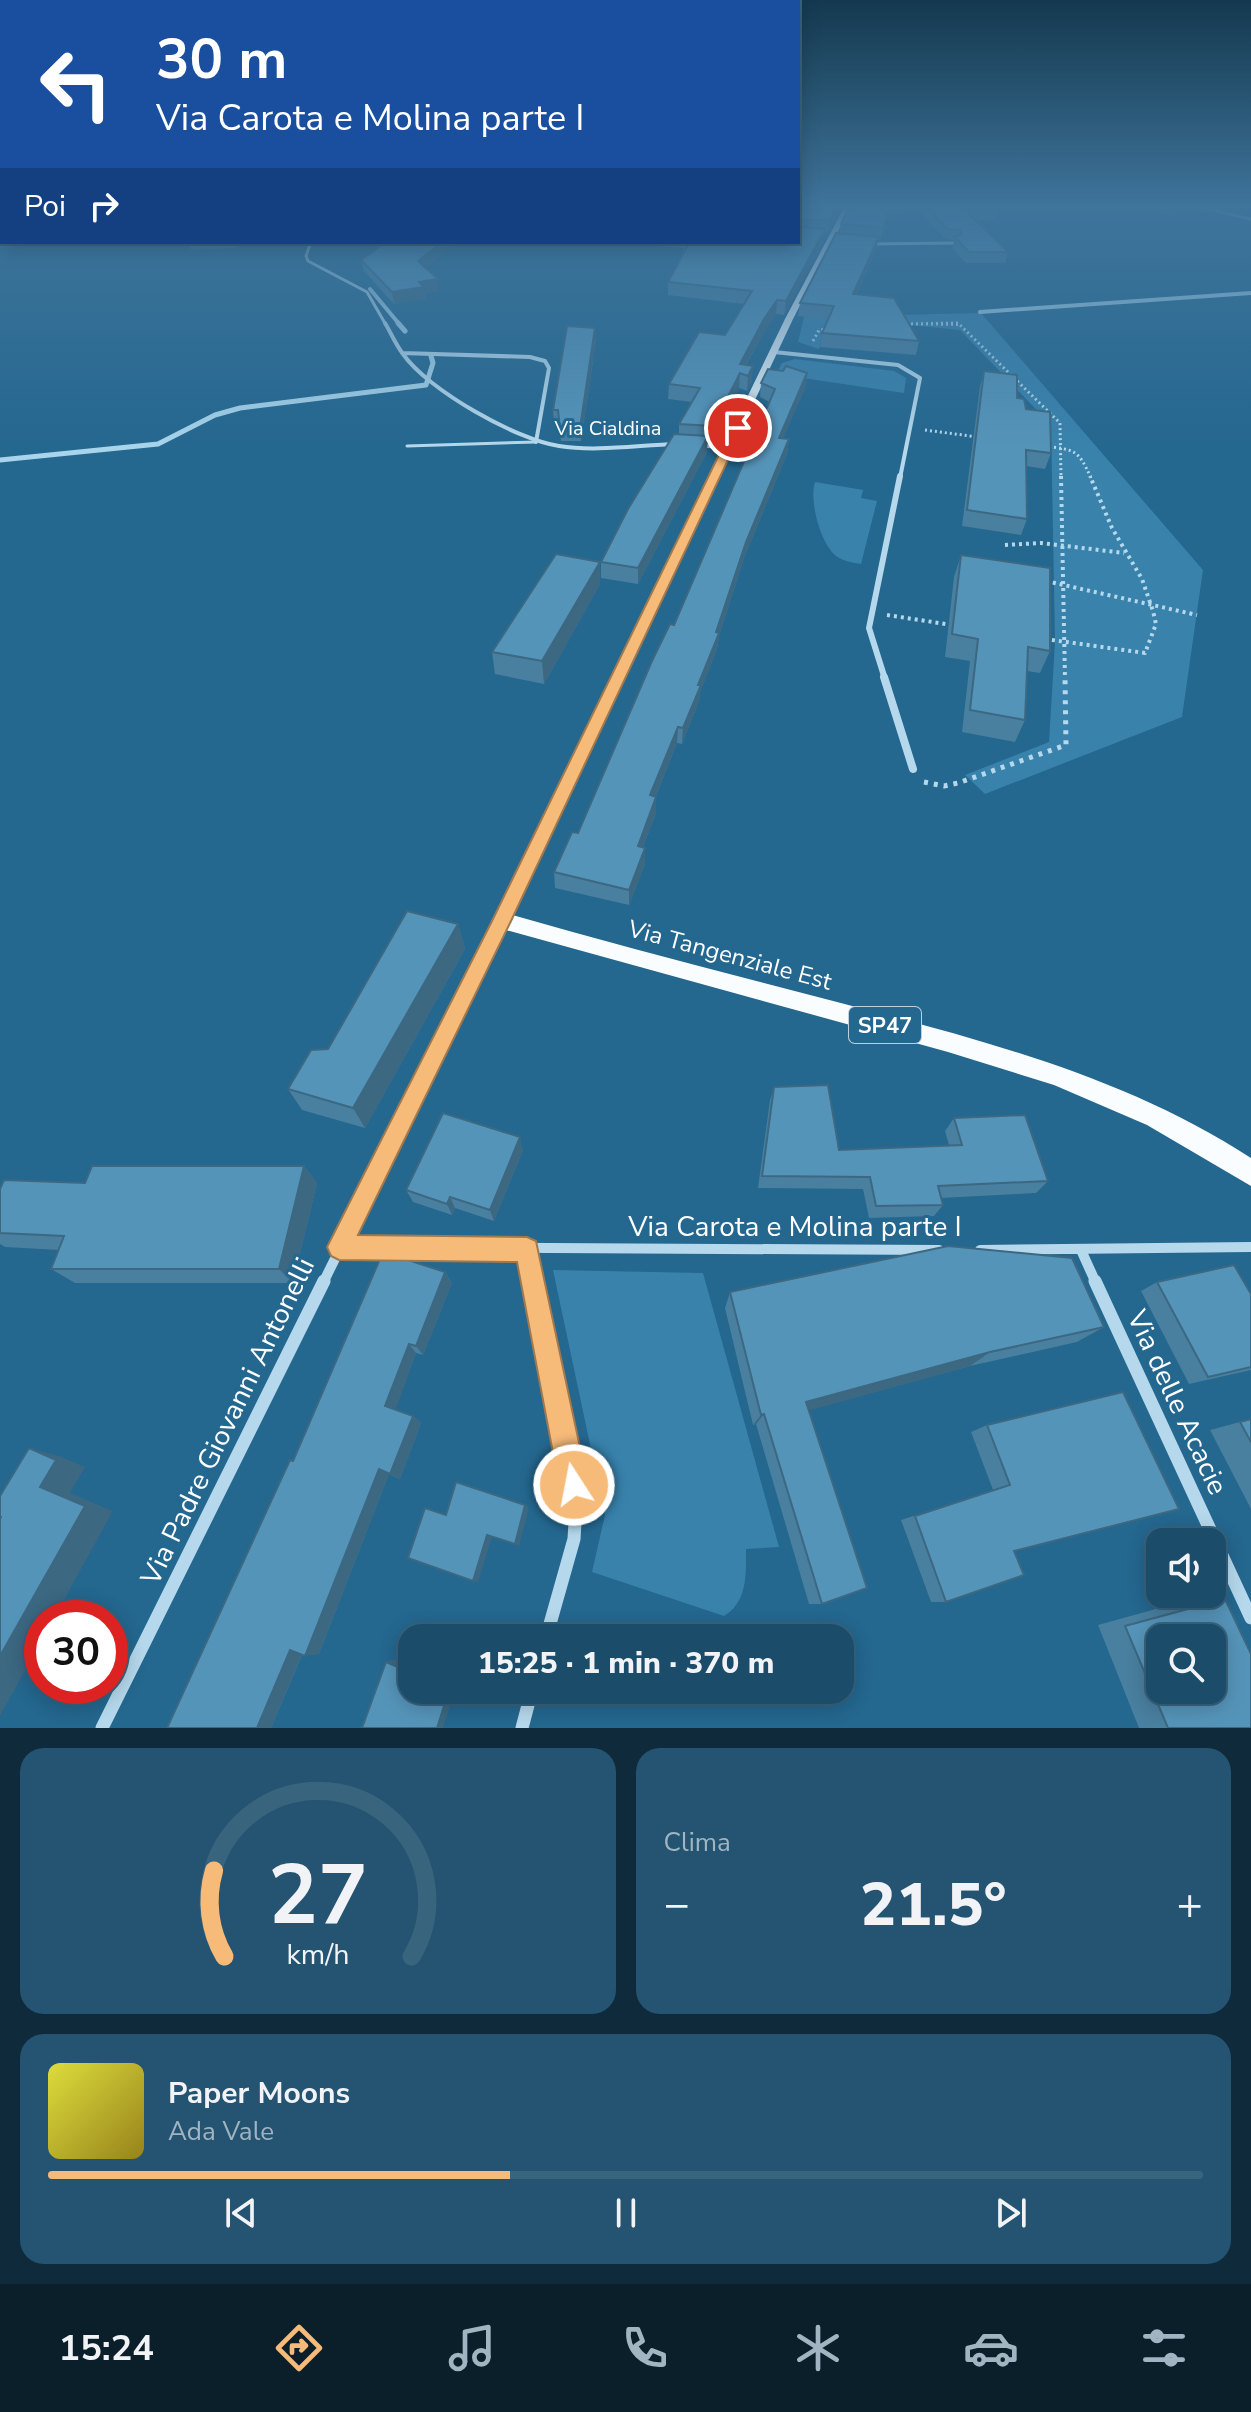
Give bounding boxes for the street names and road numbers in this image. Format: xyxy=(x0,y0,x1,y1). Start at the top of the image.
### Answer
street label: Via Cialdina xyxy=(554,415,661,442)
street label: Via Tangenziale Est xyxy=(624,912,836,998)
road number: SP47 xyxy=(849,1007,921,1043)
street label: Via Carota e Molina parte I xyxy=(627,1208,962,1246)
street label: Via Padre Giovanni Antonelli xyxy=(131,1251,324,1592)
street label: Via delle Acacie xyxy=(1117,1303,1237,1501)

